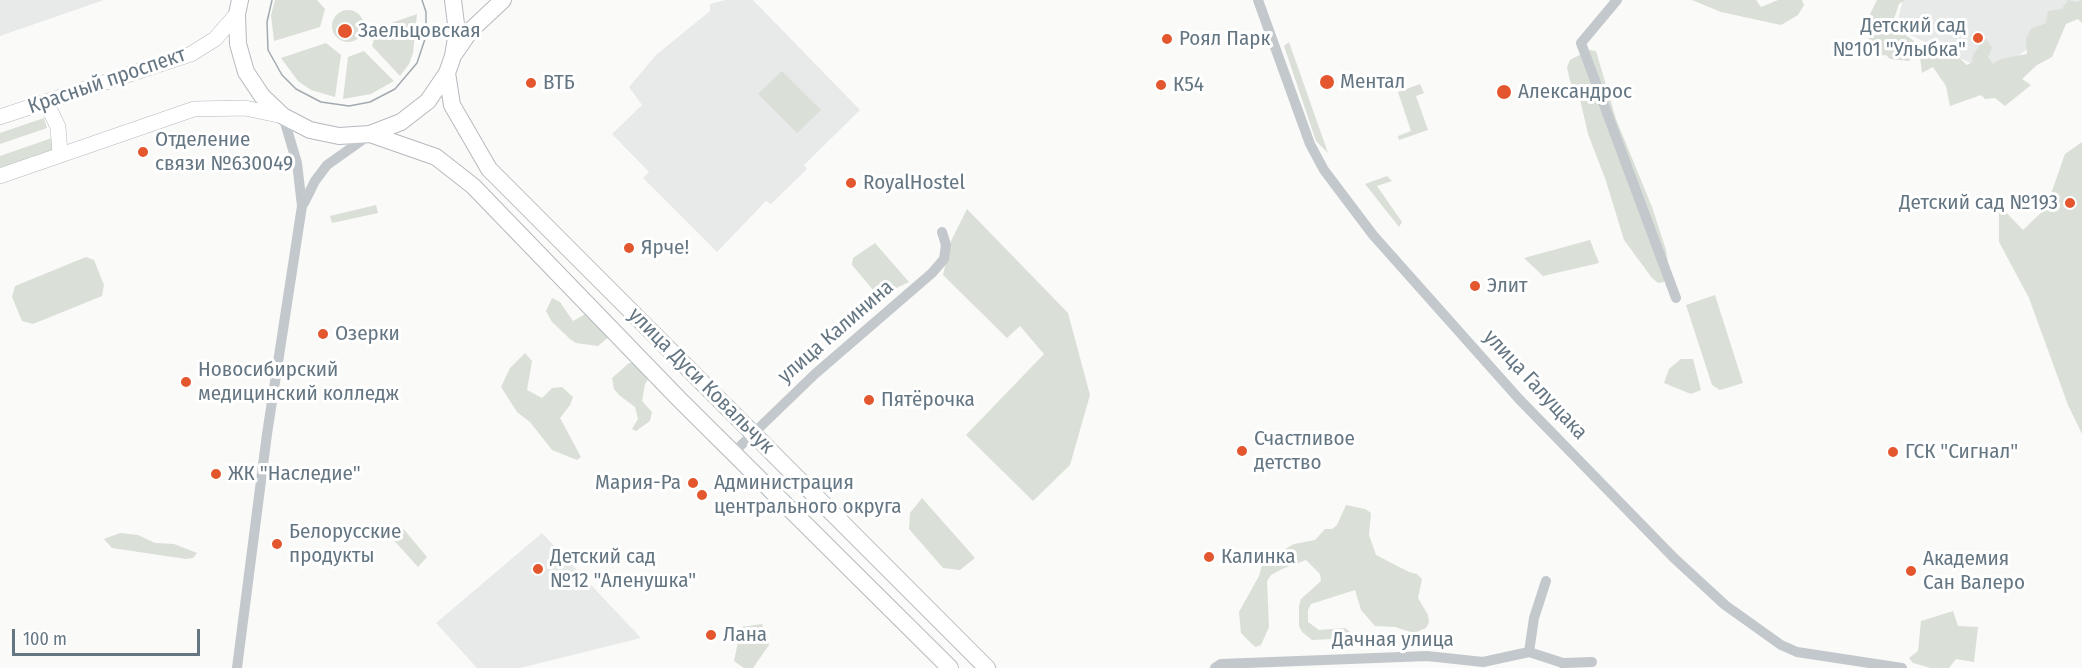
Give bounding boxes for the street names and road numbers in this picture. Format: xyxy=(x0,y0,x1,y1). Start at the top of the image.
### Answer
street label: Красный проспект xyxy=(25,42,189,120)
street label: улица Калинина xyxy=(773,275,899,389)
street label: улица Дуси Ковальчук xyxy=(623,303,779,459)
street label: улица Галущака xyxy=(1478,325,1592,445)
street label: Дачная улица xyxy=(1332,627,1454,653)

